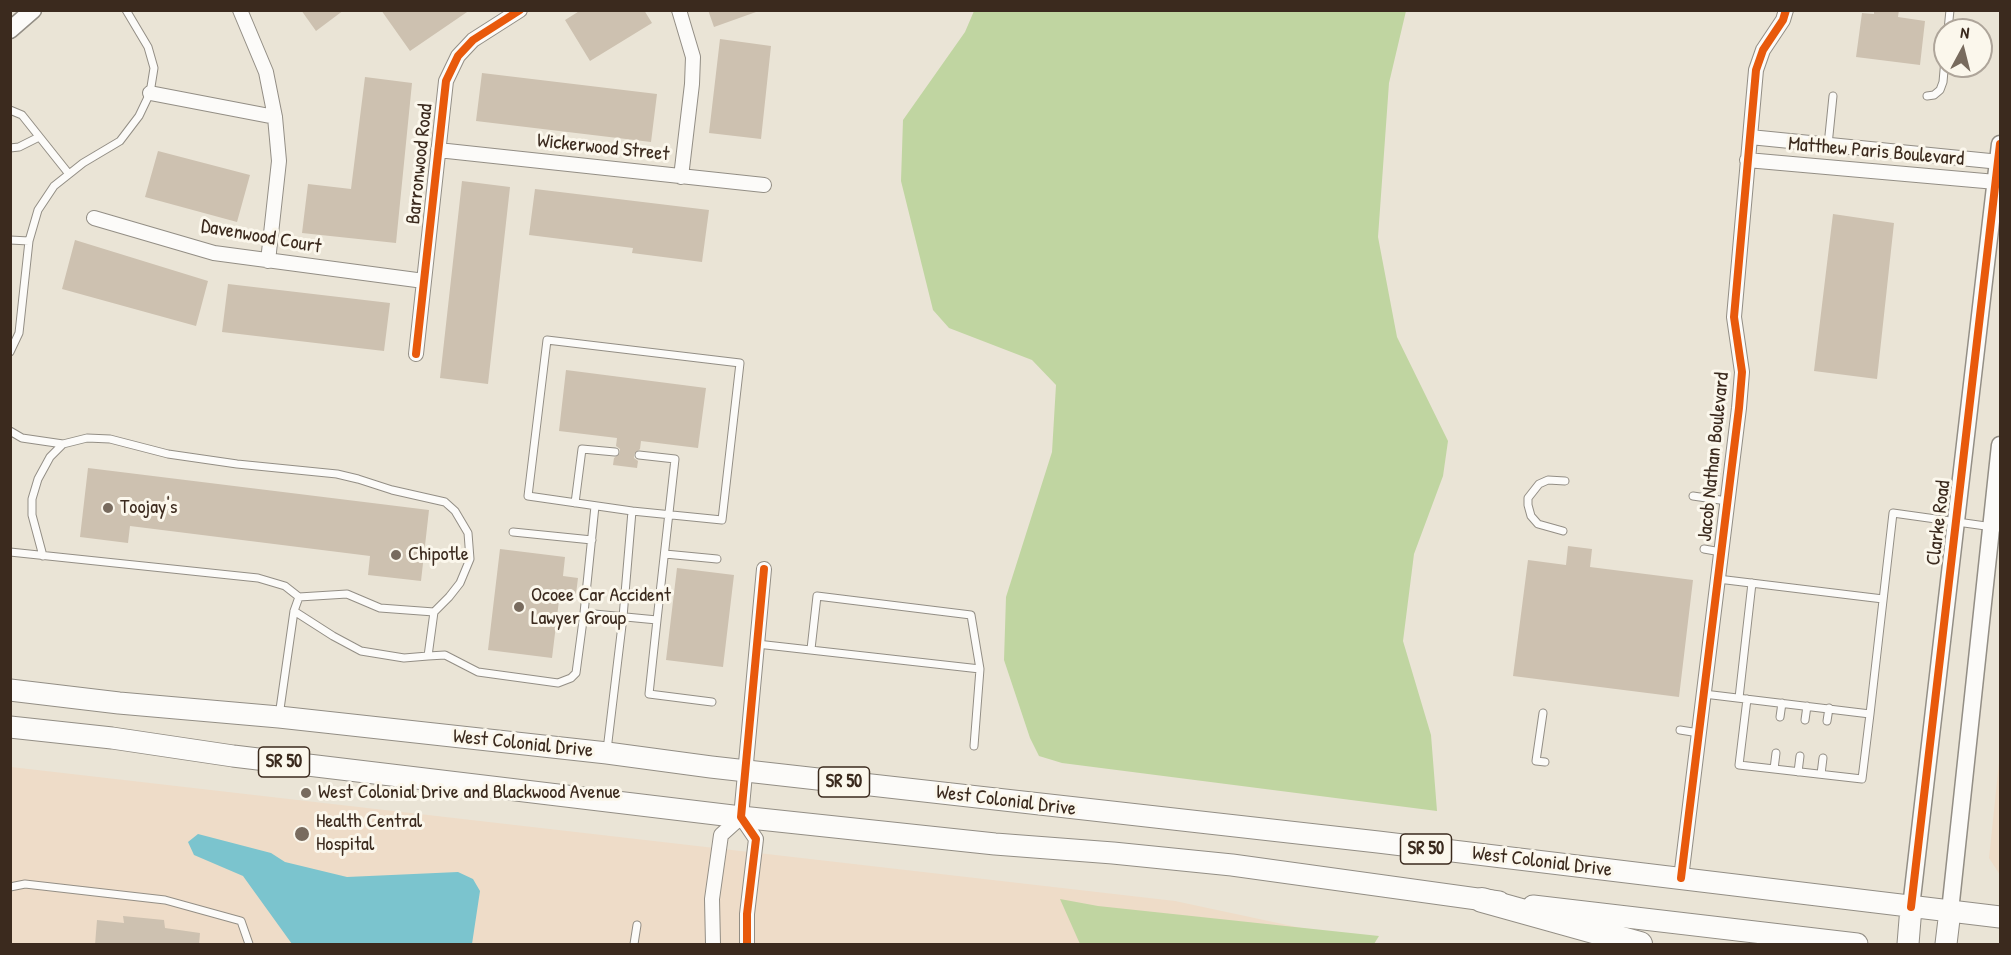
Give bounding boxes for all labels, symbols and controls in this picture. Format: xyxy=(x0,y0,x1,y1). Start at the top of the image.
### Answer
north arrow xyxy=(1933,18,1993,78)
text: N xyxy=(1959,21,1971,44)
street label: Barronwood Road xyxy=(402,103,438,225)
street label: Wickerwood Street xyxy=(536,129,670,167)
street label: Matthew Paris Boulevard xyxy=(1787,132,1965,172)
street label: Davenwood Court xyxy=(199,215,323,259)
street label: Jacob Nathan Boulevard xyxy=(1693,371,1735,543)
street label: Clarke Road xyxy=(1922,479,1956,567)
place label: Toojay's xyxy=(120,496,177,520)
marker: Toojay's xyxy=(101,501,115,515)
place label: Chipotle xyxy=(408,543,469,567)
marker: Chipotle xyxy=(389,548,403,562)
place label: Ocoee Car Accident Lawyer Group xyxy=(531,584,671,631)
marker: Ocoee Car Accident Lawyer Group xyxy=(512,600,526,614)
street label: West Colonial Drive xyxy=(452,725,594,763)
road number: SR 50 xyxy=(258,747,310,777)
road number: SR 50 xyxy=(818,767,870,797)
place label: West Colonial Drive and Blackwood Avenue xyxy=(318,781,621,805)
street label: West Colonial Drive xyxy=(935,781,1077,821)
marker: West Colonial Drive and Blackwood Avenue xyxy=(299,786,313,800)
place label: Health Central Hospital xyxy=(316,810,422,857)
marker: Health Central Hospital xyxy=(293,825,311,843)
road number: SR 50 xyxy=(1400,834,1452,864)
street label: West Colonial Drive xyxy=(1471,842,1613,882)

